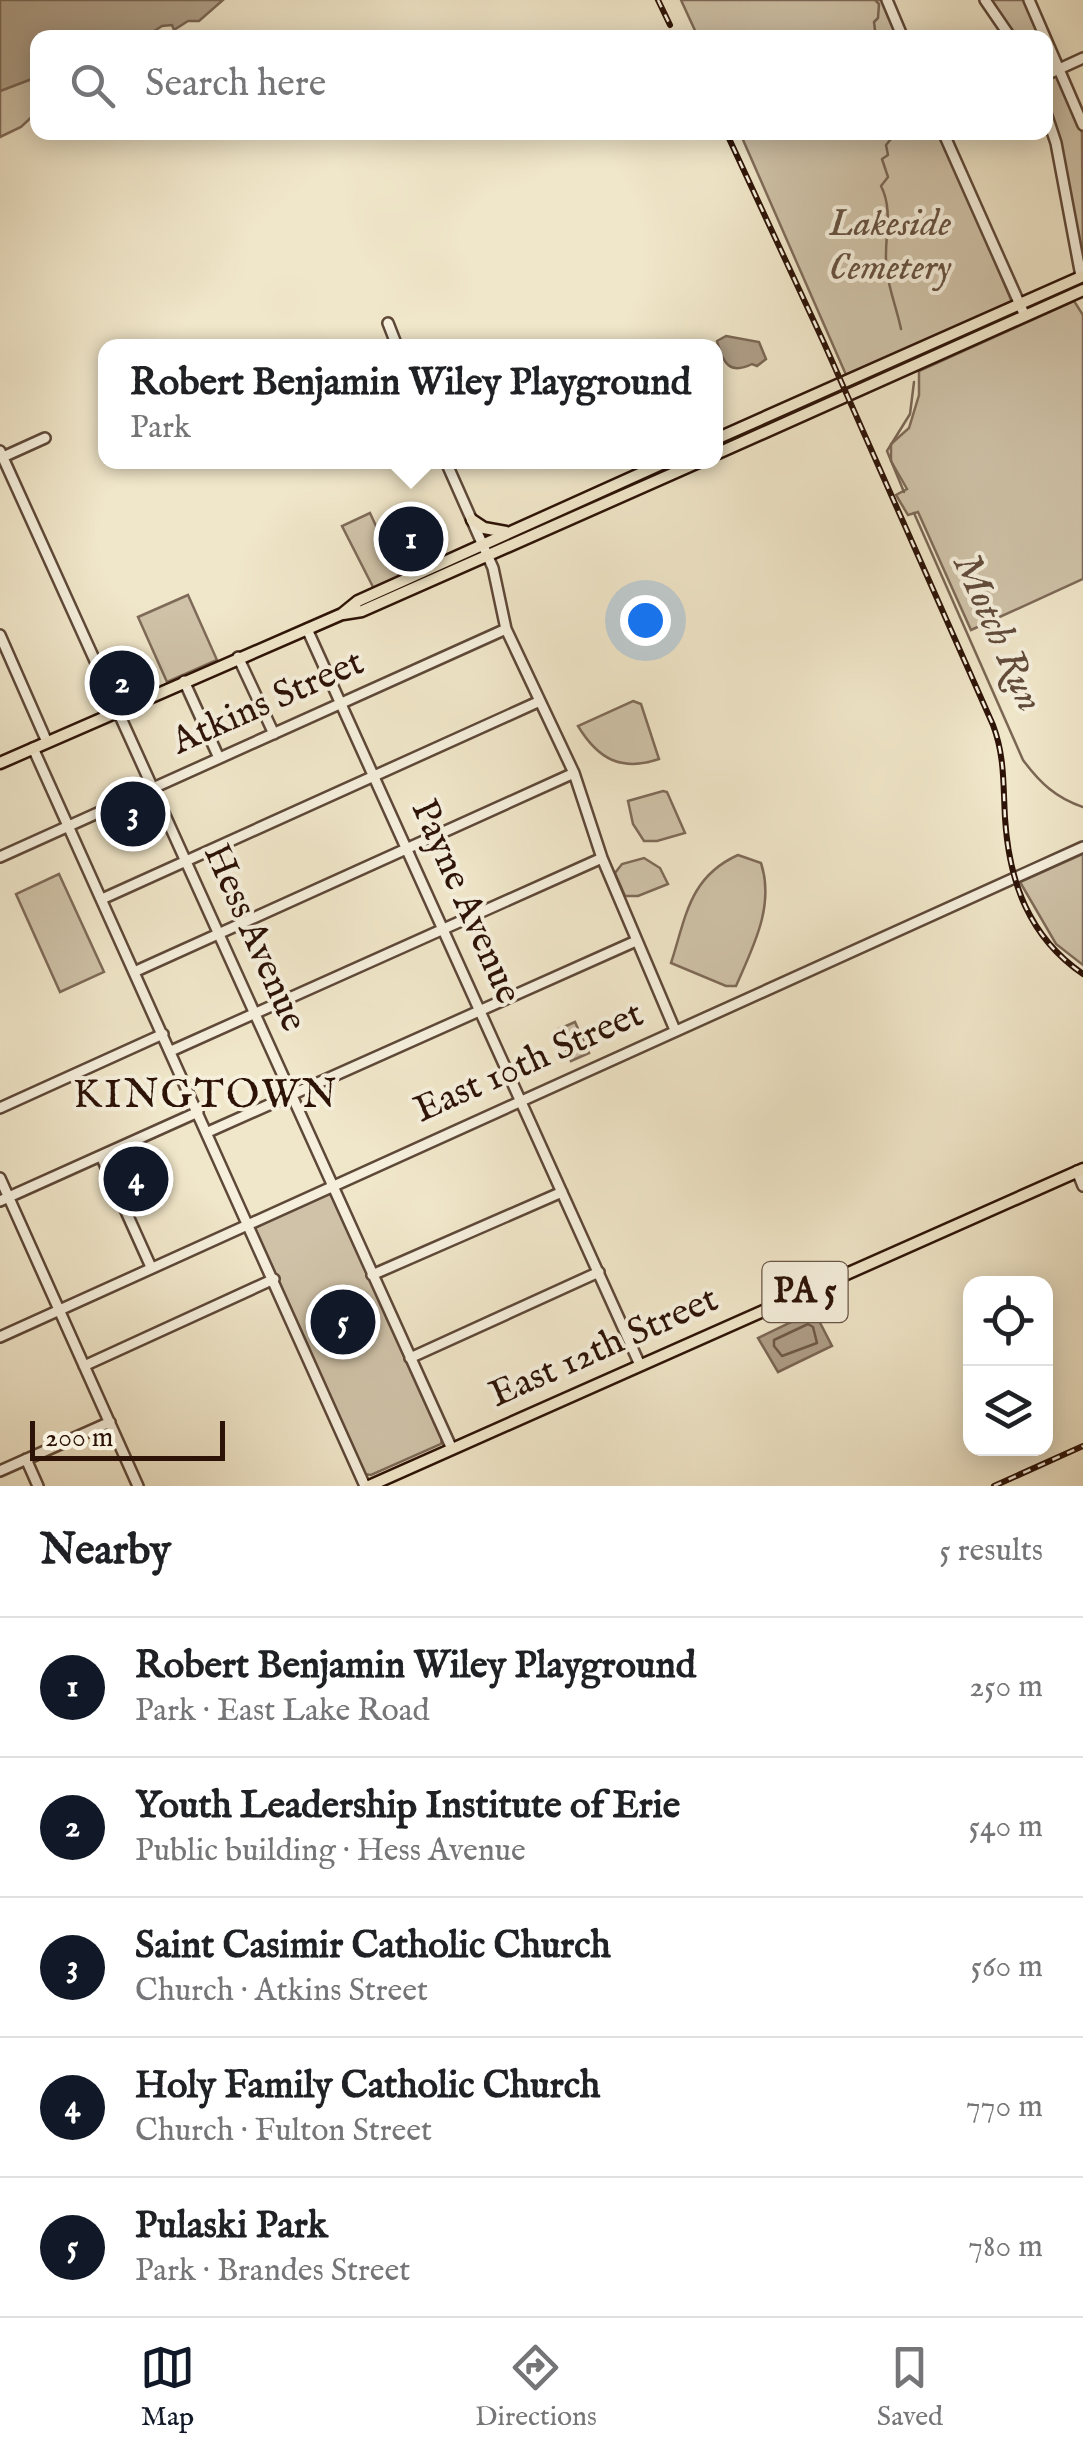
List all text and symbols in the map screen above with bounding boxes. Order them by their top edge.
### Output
search box [30,30,1053,140]
icon: search [65,58,120,113]
text: Search here [145,61,326,109]
park label: Lakeside Cemetery [828,201,952,293]
popup [98,339,723,469]
text: Robert Benjamin Wiley Playground [130,360,691,408]
text: Park [130,408,191,449]
pin: 1 [378,502,444,576]
water label: Motch Run [940,546,1054,720]
your location [620,595,671,646]
street label: Atkins Street [163,639,372,767]
pin: 2 [90,646,154,720]
pin: 3 [100,776,166,852]
street label: Payne Avenue [399,792,531,1012]
street label: Hess Avenue [191,837,317,1039]
street label: East 10th Street [407,991,651,1135]
district label: KINGTOWN [73,1071,339,1122]
pin: 4 [104,1142,168,1216]
road number: PA 5 [762,1262,848,1322]
street label: East 12th Street [482,1276,726,1420]
map controls [963,1276,1053,1456]
button: locate [963,1276,1053,1366]
pin: 5 [310,1284,376,1360]
button: layers [963,1366,1053,1456]
scale bar [30,1416,225,1460]
text: 200 m [45,1421,113,1456]
text: Nearby [40,1525,171,1578]
text: 5 results [939,1531,1043,1572]
text: Robert Benjamin Wiley Playground [135,1643,696,1691]
text: 1 [67,1667,78,1708]
text: 250 m [969,1667,1043,1708]
text: Park · East Lake Road [135,1691,430,1732]
text: Youth Leadership Institute of Erie [135,1783,680,1831]
text: 2 [65,1807,80,1848]
text: 540 m [968,1807,1043,1848]
text: Public building · Hess Avenue [135,1831,526,1872]
text: Saint Casimir Catholic Church [135,1923,611,1971]
text: 3 [67,1947,78,1988]
text: 560 m [971,1947,1043,1988]
text: Church · Atkins Street [135,1971,428,2012]
text: Holy Family Catholic Church [135,2063,600,2111]
text: 4 [65,2087,80,2128]
text: 770 m [966,2087,1043,2128]
text: Church · Fulton Street [135,2111,432,2152]
text: Pulaski Park [135,2203,328,2251]
text: 5 [67,2227,78,2268]
text: 780 m [968,2227,1043,2268]
text: Park · Brandes Street [135,2251,410,2292]
tab: Map [140,2340,195,2435]
tab: Directions [475,2340,597,2435]
tab: Saved [877,2340,943,2435]

